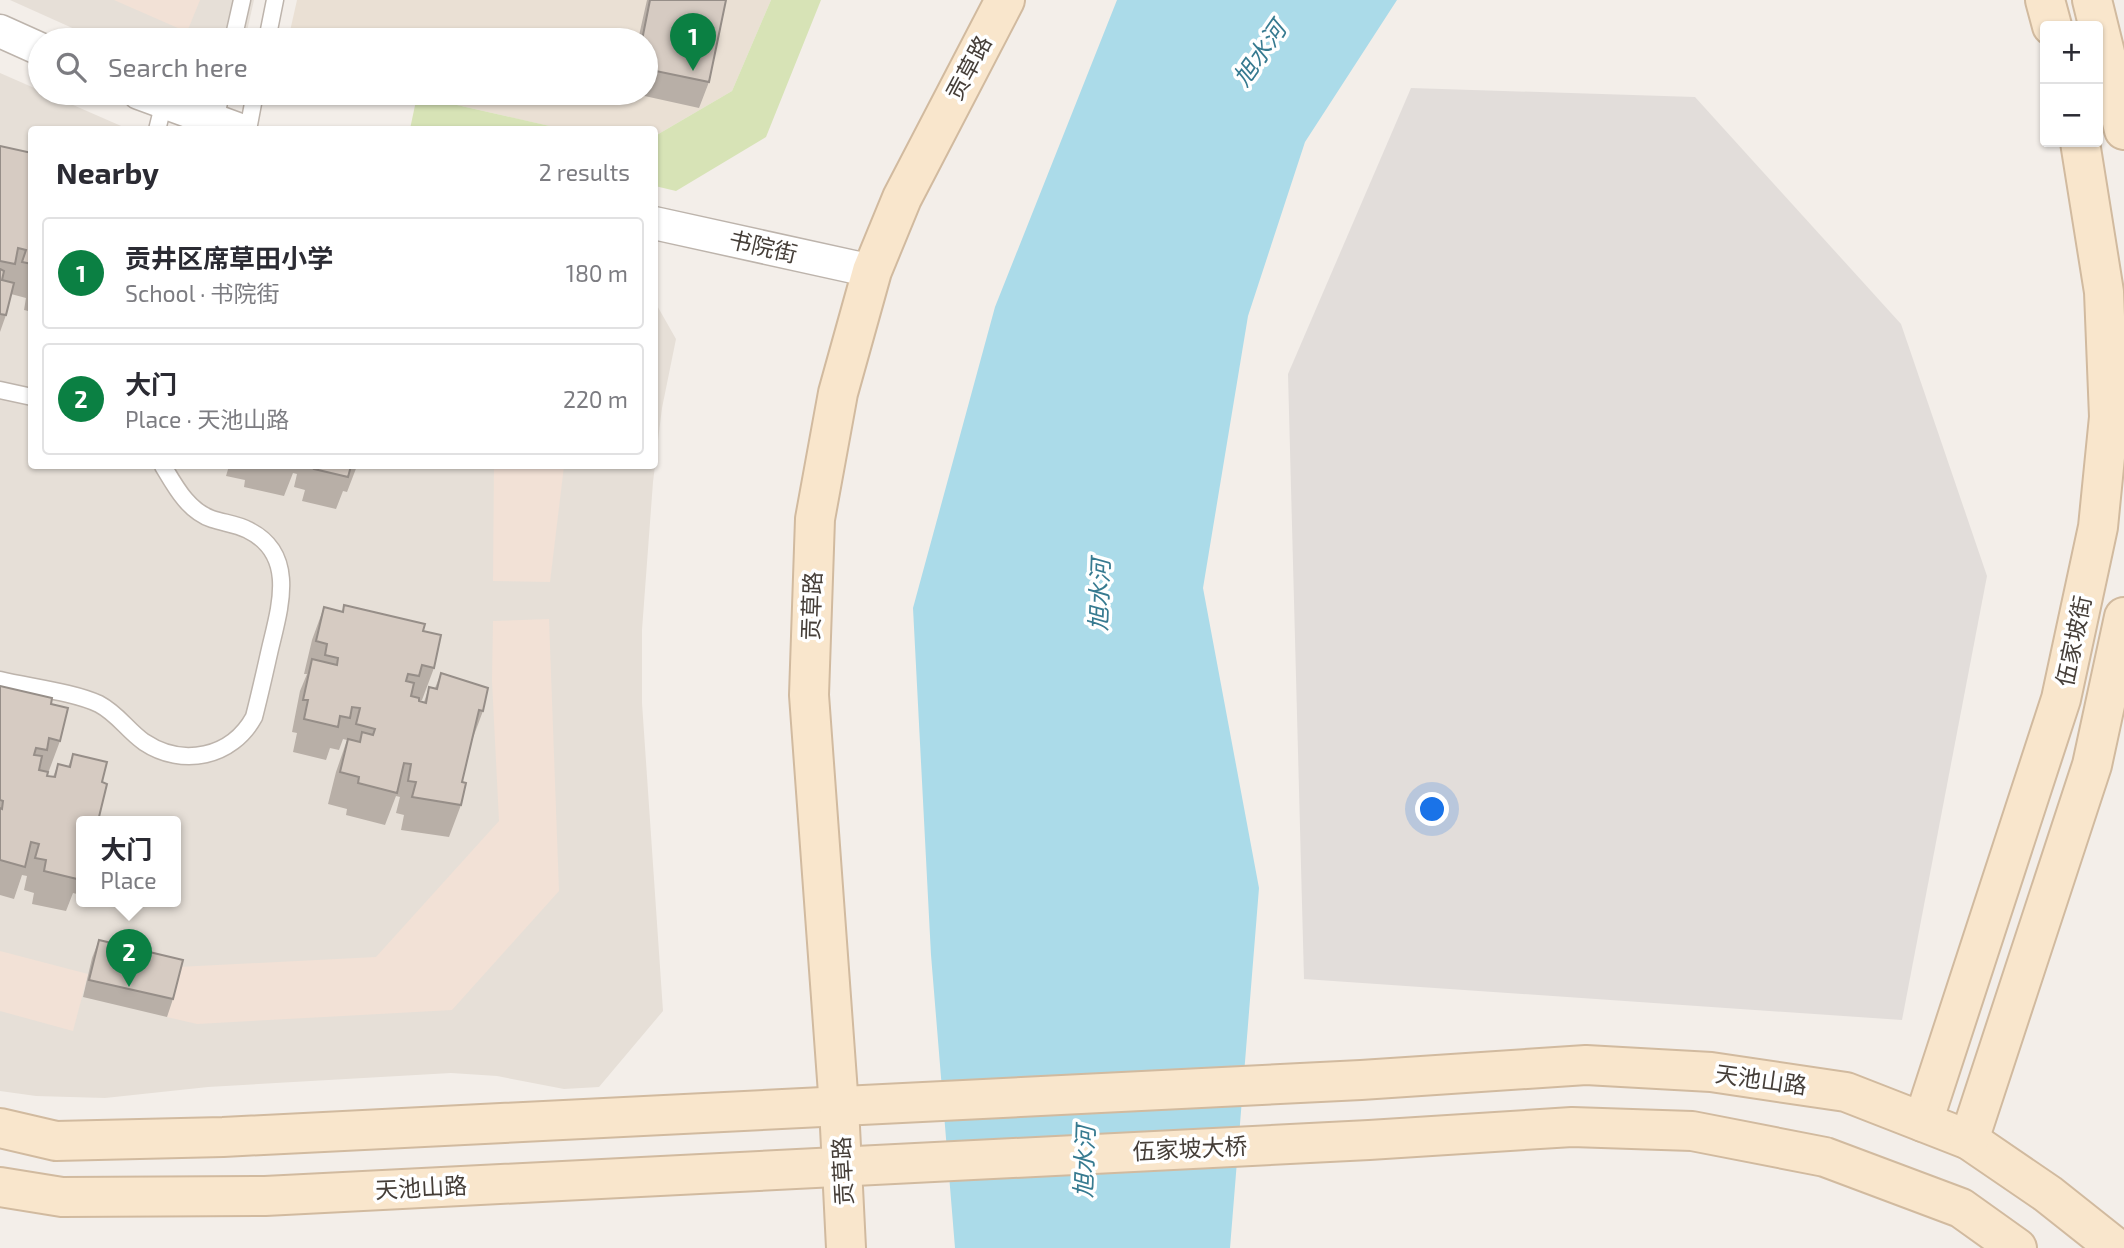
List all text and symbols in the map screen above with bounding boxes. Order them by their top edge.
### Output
water label: 旭水河 [1226,12,1294,91]
pin: 1 [670,13,716,71]
map controls [2040,21,2103,147]
button: + [2040,21,2103,84]
search box [28,28,658,105]
street label: 贡草路 [940,30,997,105]
icon: search [52,48,90,86]
text: Search here [108,51,248,82]
button: − [2040,84,2103,147]
text: Nearby [56,154,159,190]
text: 2 results [539,158,630,186]
street label: 书院街 [726,225,800,267]
text: 贡井区席草田小学 [125,242,333,273]
text: 1 [76,259,86,287]
text: 180 m [566,259,628,287]
text: School · 书院街 [125,279,280,307]
text: 大门 [125,368,177,399]
text: 2 [74,385,88,413]
text: 220 m [563,385,628,413]
text: Place · 天池山路 [125,405,289,433]
water label: 旭水河 [1083,554,1114,631]
street label: 贡草路 [796,571,826,641]
street label: 伍家坡街 [2050,593,2096,689]
your location [1415,792,1449,826]
popup [76,816,181,907]
text: 大门 [100,833,152,864]
text: Place [100,866,157,894]
pin: 2 [106,929,152,987]
street label: 天池山路 [1714,1059,1809,1099]
water label: 旭水河 [1068,1121,1099,1198]
street label: 伍家坡大桥 [1132,1131,1248,1165]
street label: 贡草路 [826,1136,858,1206]
street label: 天池山路 [374,1171,468,1203]

